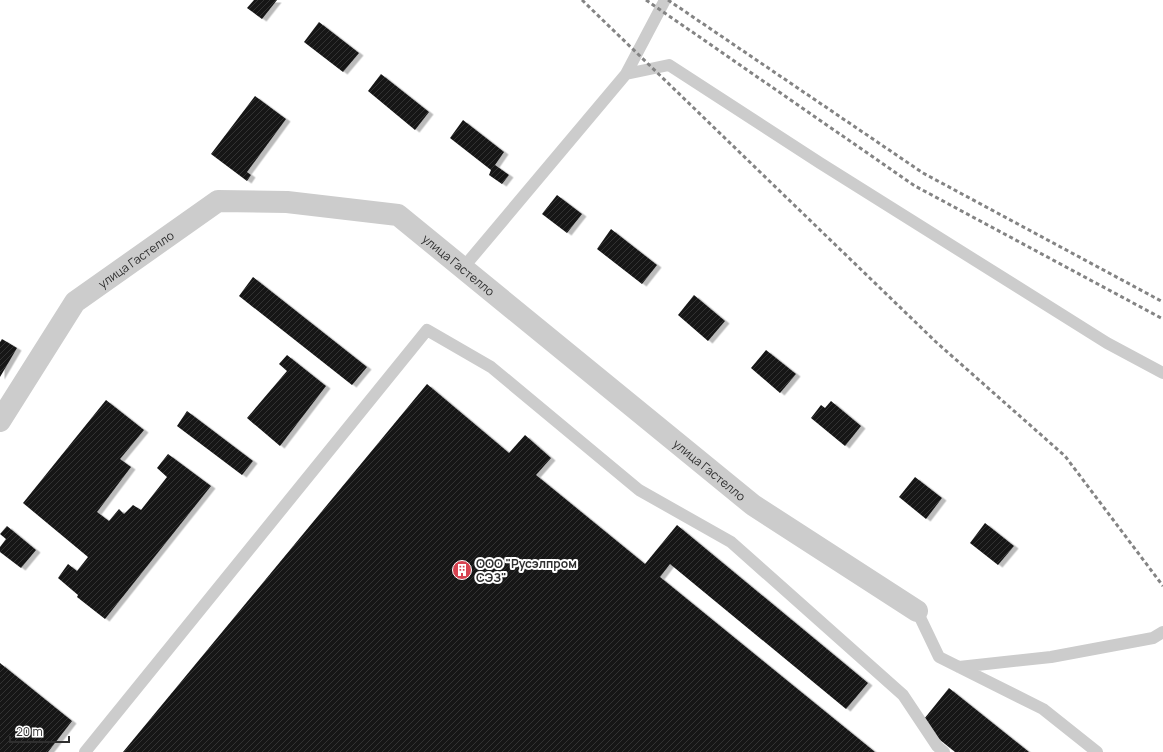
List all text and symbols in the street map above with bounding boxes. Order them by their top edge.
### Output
street label: улица Гастелло [94,226,177,292]
street label: улица Гастелло [419,230,499,299]
street label: улица Гастелло [670,435,750,504]
place label: ООО "Русэлпром СЭЗ" [476,555,577,586]
building icon: ООО "Русэлпром СЭЗ" [451,559,473,581]
scale bar [10,718,69,744]
text: 20 m [16,723,43,740]

